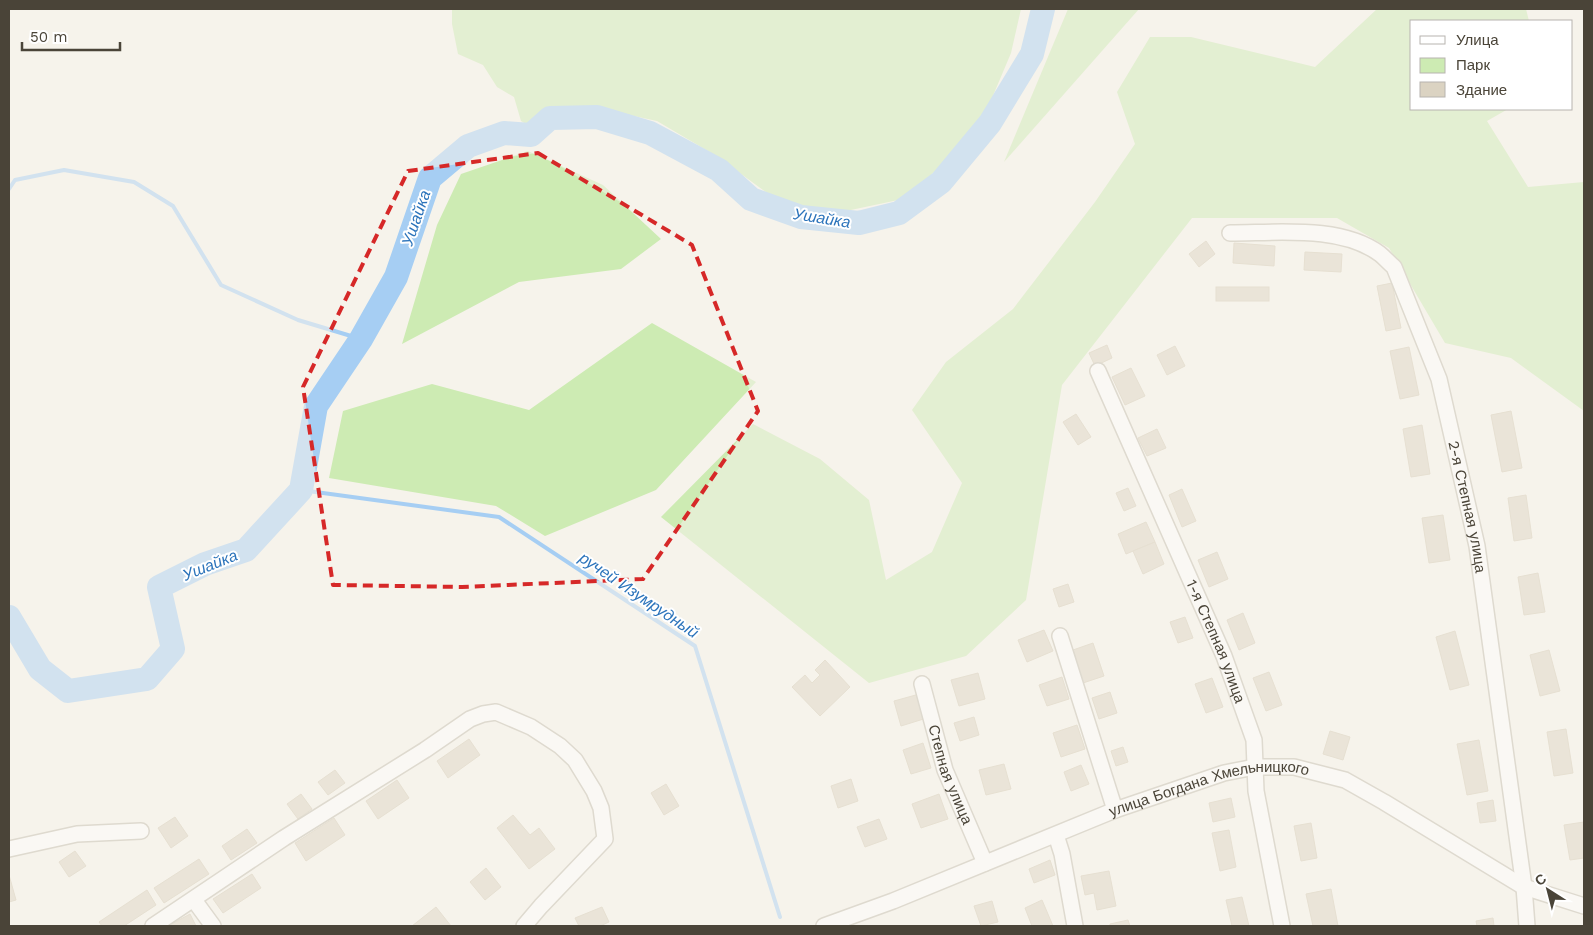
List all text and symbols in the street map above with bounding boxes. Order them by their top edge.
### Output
scale bar [22,20,120,52]
legend [1410,20,1573,110]
text: 50 m [30,28,67,46]
text: Улица [1456,31,1499,49]
text: Парк [1456,56,1490,74]
text: Здание [1456,81,1507,99]
water label: Ушайка [397,188,434,249]
water label: Ушайка [791,204,852,232]
street label: 2-я Степная улица [1444,439,1490,575]
water label: Ушайка [179,545,240,585]
water label: ручей Изумрудный [575,547,702,642]
street label: 1-я Степная улица [1182,577,1249,706]
street label: Степная улица [924,723,977,828]
street label: улица Богдана Хмельницкого [1106,758,1311,821]
north arrow [1523,865,1573,915]
text: С [1532,870,1549,889]

